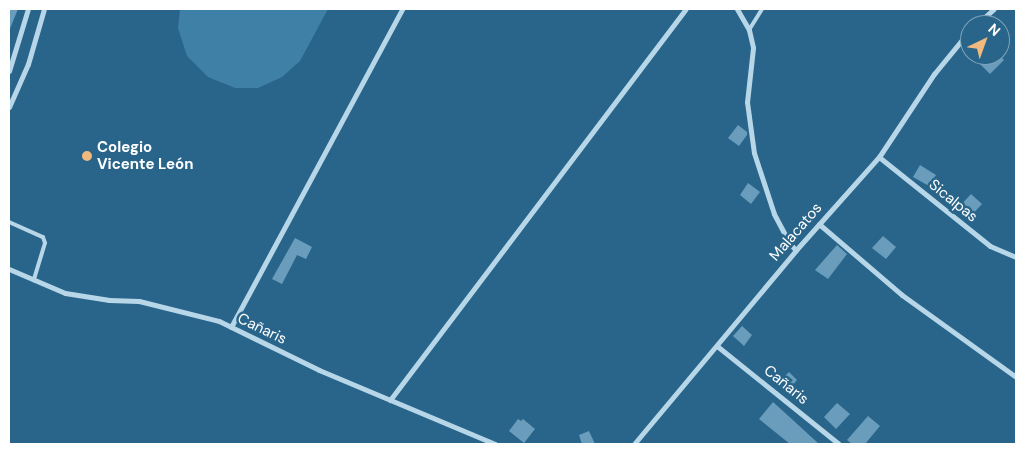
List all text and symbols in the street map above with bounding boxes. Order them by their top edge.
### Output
north arrow [960,15,1010,65]
text: N [985,19,1004,40]
place label: Colegio Vicente León [97,138,193,173]
marker: Colegio Vicente León [81,150,93,162]
street label: Sicalpas [925,176,981,226]
street label: Malacatos [766,199,826,265]
street label: Cañaris [235,309,289,349]
street label: Cañaris [760,362,812,408]

